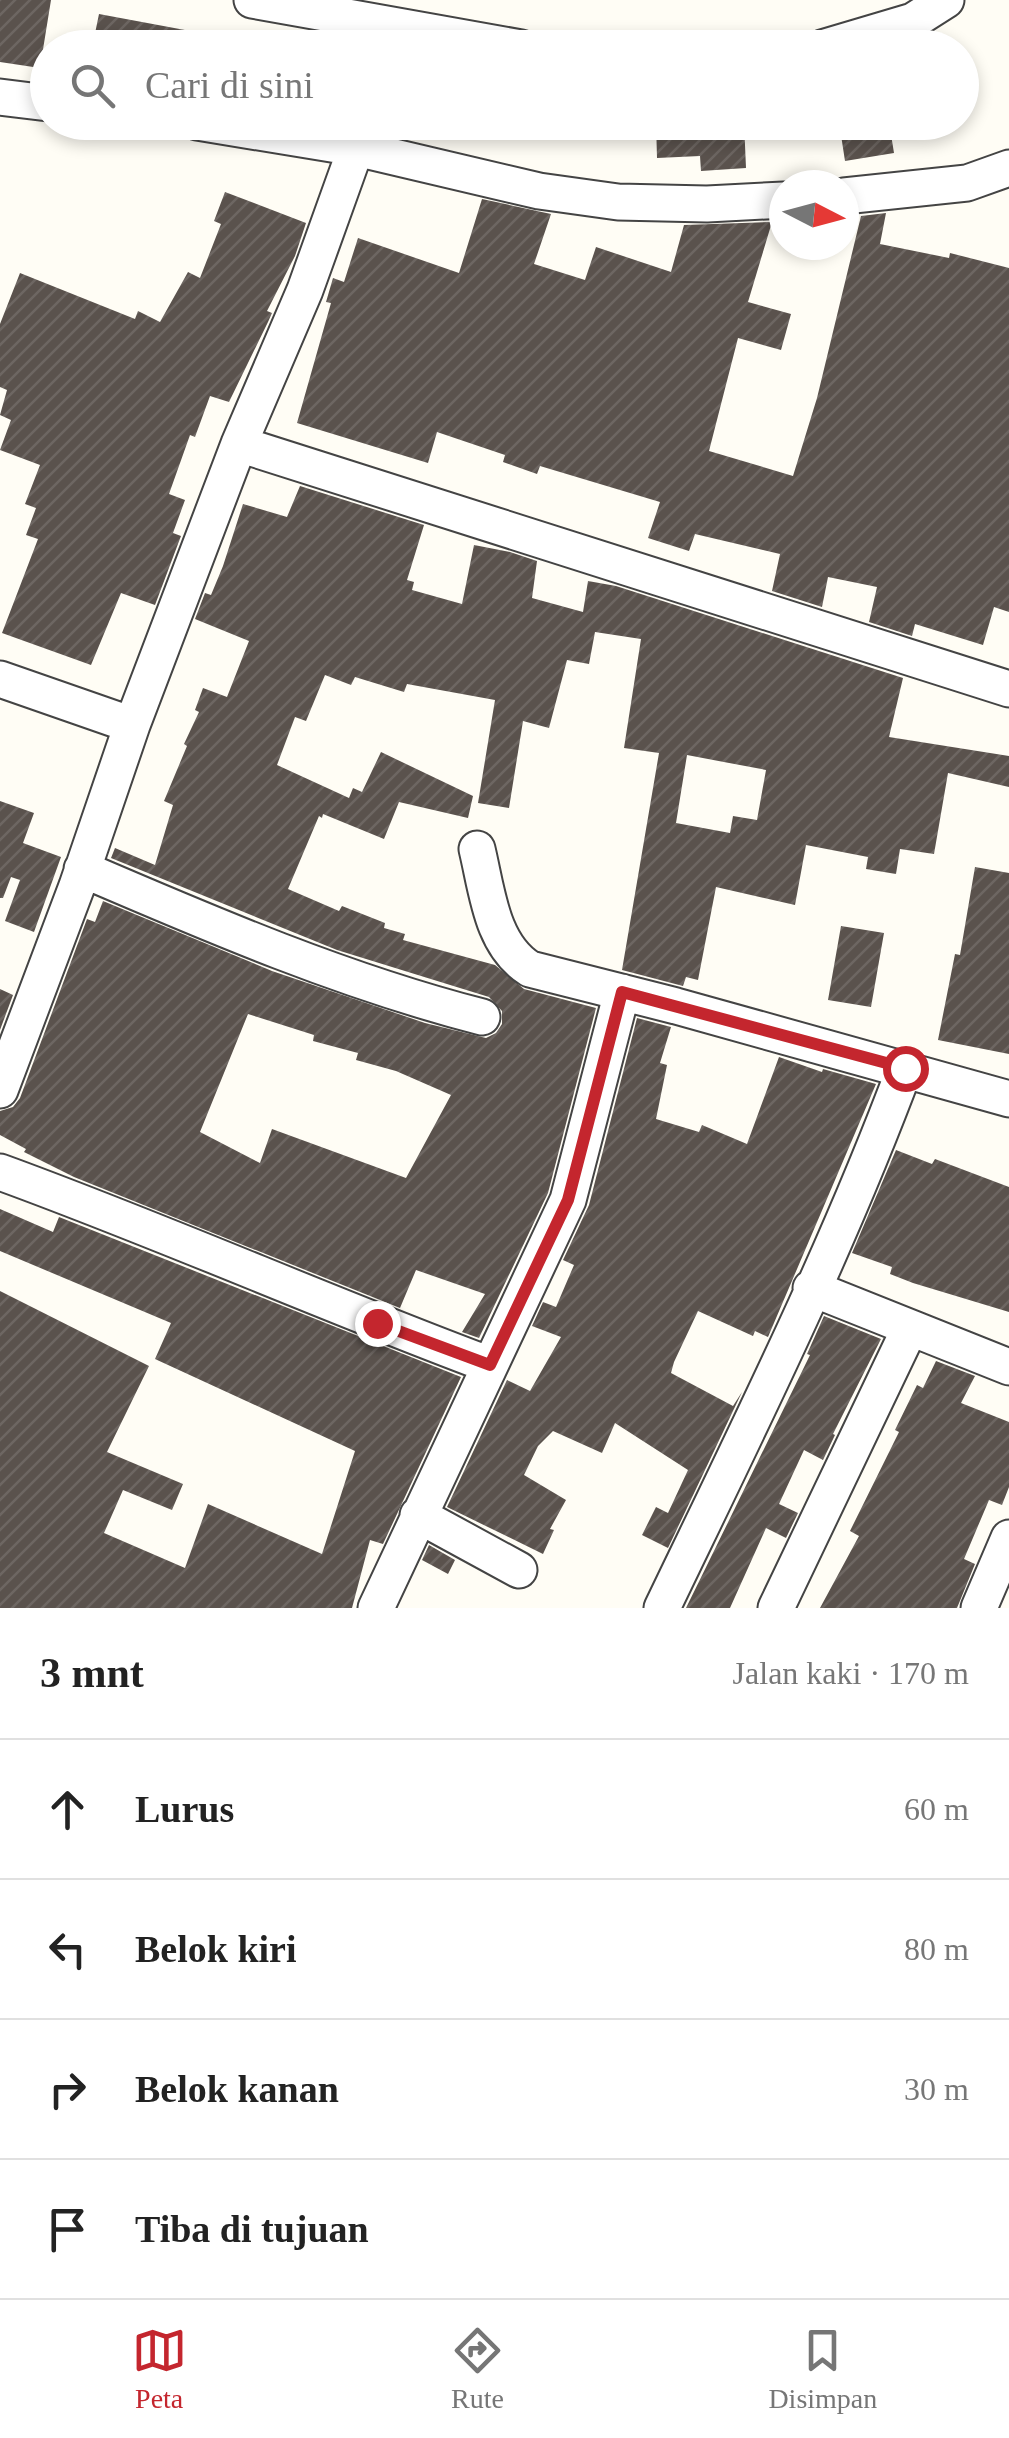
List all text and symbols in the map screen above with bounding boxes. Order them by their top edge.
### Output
search box [30,30,979,140]
icon: search [65,58,120,113]
text: Cari di sini [145,64,314,106]
north arrow [769,170,859,260]
route start [883,1046,929,1092]
route end [355,1301,401,1347]
text: 3 mnt [40,1650,144,1696]
text: Jalan kaki · 170 m [733,1655,969,1691]
icon: ahead [40,1782,95,1837]
text: Lurus [135,1788,234,1830]
text: 60 m [904,1791,969,1827]
icon: left [40,1922,95,1977]
text: Belok kiri [135,1928,297,1970]
text: 80 m [904,1931,969,1967]
icon: right [40,2062,95,2117]
text: Belok kanan [135,2068,339,2110]
text: 30 m [904,2071,969,2107]
icon: arrive [40,2202,95,2257]
text: Tiba di tujuan [135,2208,369,2250]
tab: Peta [132,2323,187,2415]
tab: Rute [450,2323,505,2415]
tab: Disimpan [768,2323,877,2415]

